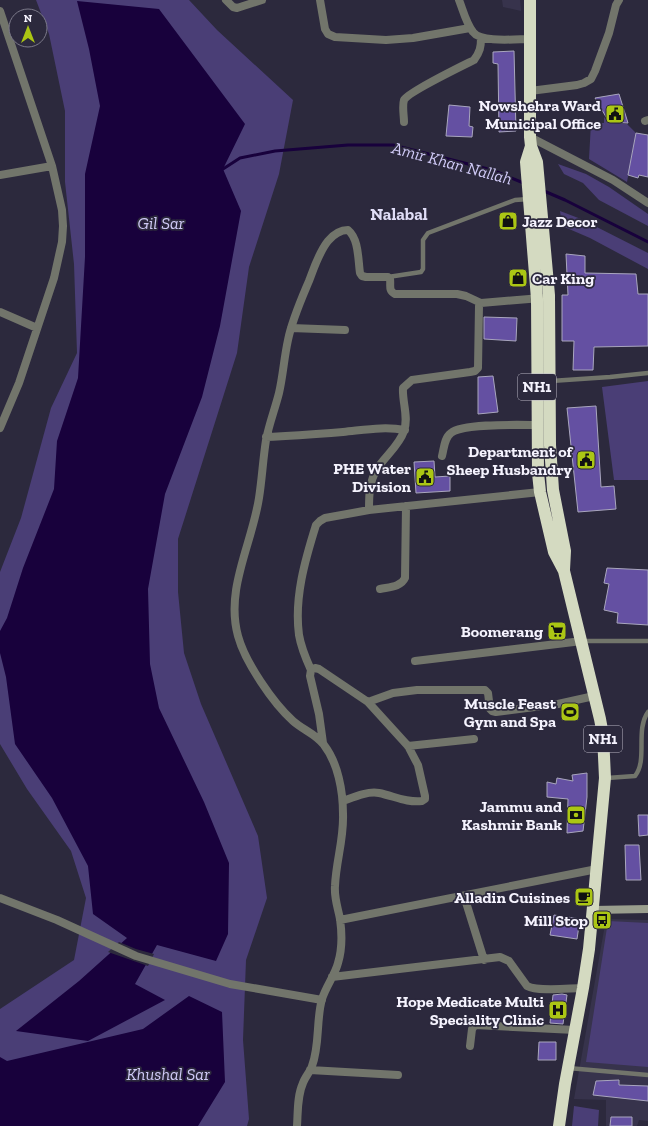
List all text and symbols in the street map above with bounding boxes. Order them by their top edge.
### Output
north arrow [8,8,48,48]
text: N [24,12,33,25]
place label: Nowshehra Ward Municipal Office [479,96,601,133]
public building icon: Nowshehra Ward Municipal Office [604,103,626,125]
water label: Amir Khan Nallah [389,137,515,189]
district label: Nalabal [370,204,428,224]
shop icon: Jazz Decor [497,210,519,232]
place label: Jazz Decor [522,212,598,231]
water label: Gil Sar [138,213,185,233]
shop icon: Car King [507,267,529,289]
place label: Car King [532,269,594,288]
road number: NH1 [518,374,556,400]
place label: Department of Sheep Husbandry [447,442,573,479]
public building icon: Department of Sheep Husbandry [575,449,597,471]
place label: PHE Water Division [333,459,412,496]
public building icon: PHE Water Division [414,466,436,488]
supermarket icon: Boomerang [546,620,568,642]
place label: Boomerang [461,622,543,641]
place label: Muscle Feast Gym and Spa [464,694,557,731]
sports icon: Muscle Feast Gym and Spa [559,701,581,723]
road number: NH1 [584,726,622,752]
place label: Jammu and Kashmir Bank [462,797,562,834]
bank icon: Jammu and Kashmir Bank [565,804,587,826]
cafe icon: Alladin Cuisines [573,886,595,908]
place label: Alladin Cuisines [454,888,570,907]
bus stop icon: Mill Stop [591,909,613,931]
place label: Mill Stop [524,911,588,930]
place label: Hope Medicate Multi Speciality Clinic [396,992,544,1029]
hospital icon: Hope Medicate Multi Speciality Clinic [547,999,569,1021]
water label: Khushal Sar [126,1064,210,1084]

